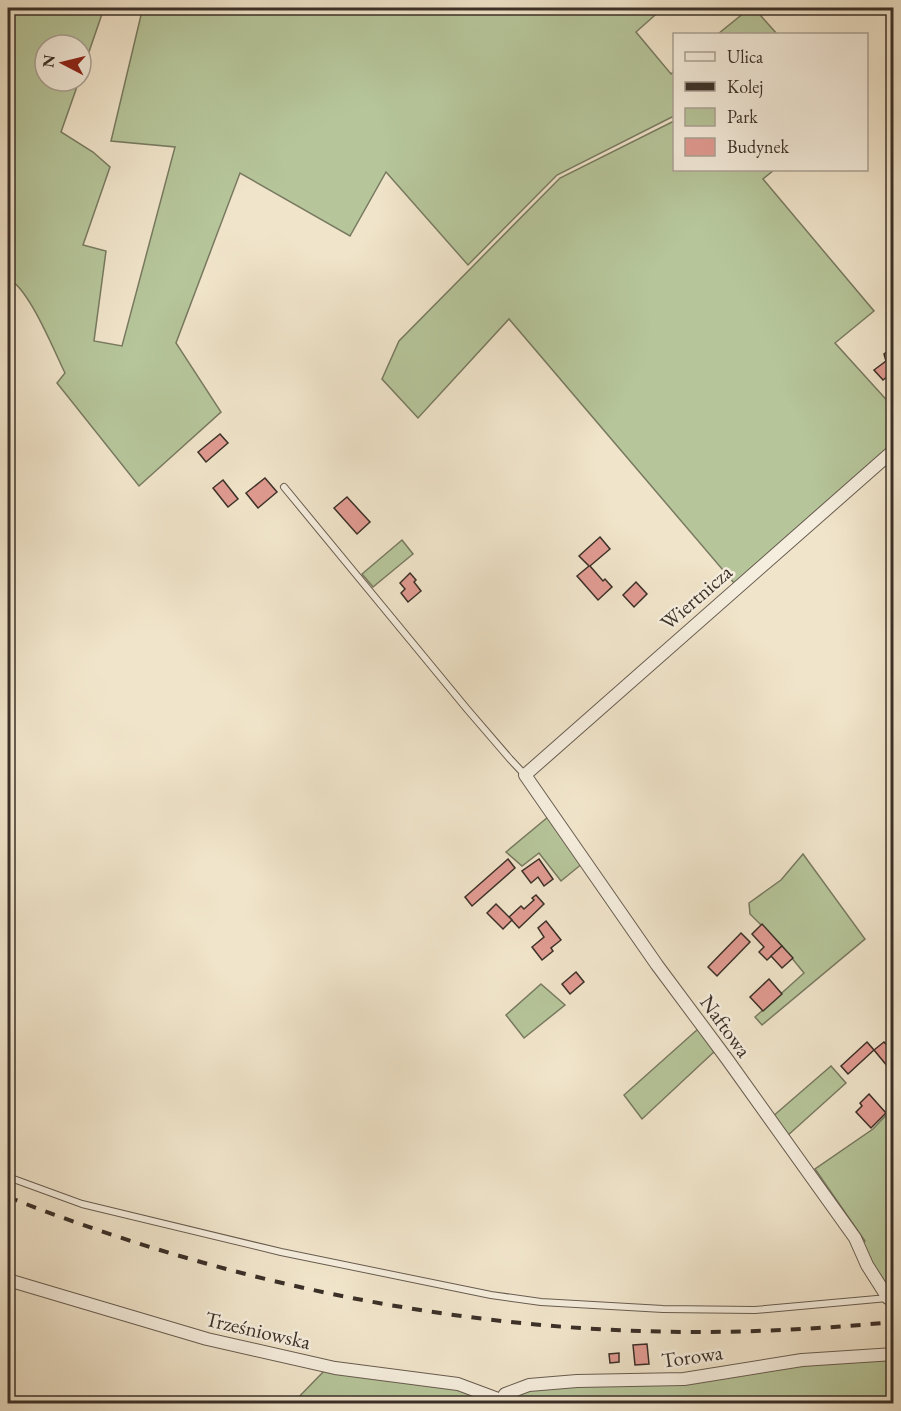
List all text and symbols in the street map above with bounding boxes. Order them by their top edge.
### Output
north arrow [33,33,93,93]
legend [673,33,868,171]
text: Ulica [727,45,764,68]
text: N [37,53,60,69]
text: Kolej [727,75,763,98]
text: Park [727,105,758,128]
text: Budynek [727,135,790,158]
street label: Wiertnicza [655,558,738,636]
street label: Naftowa [694,989,758,1063]
street label: Trześniowska [203,1305,314,1355]
street label: Torowa [660,1338,725,1374]

